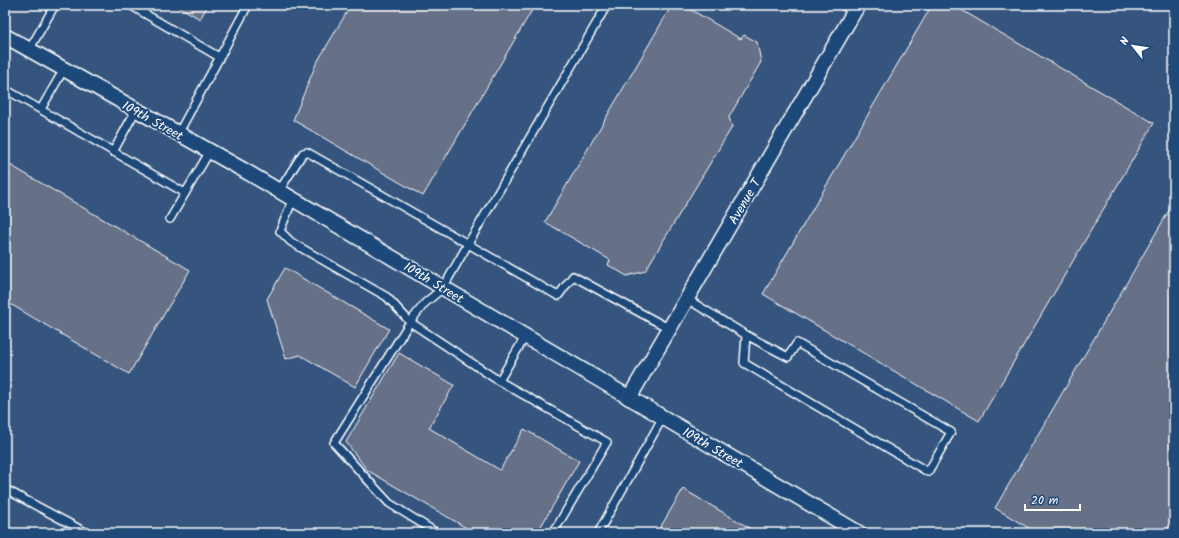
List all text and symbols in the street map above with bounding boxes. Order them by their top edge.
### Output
north arrow [1113,26,1153,66]
text: N [1116,34,1135,49]
street label: 109th Street [118,96,188,147]
street label: Avenue T [724,174,768,229]
street label: 109th Street [399,257,468,310]
street label: 109th Street [678,422,747,475]
scale bar [1025,486,1080,512]
text: 20 m [1031,491,1059,510]

